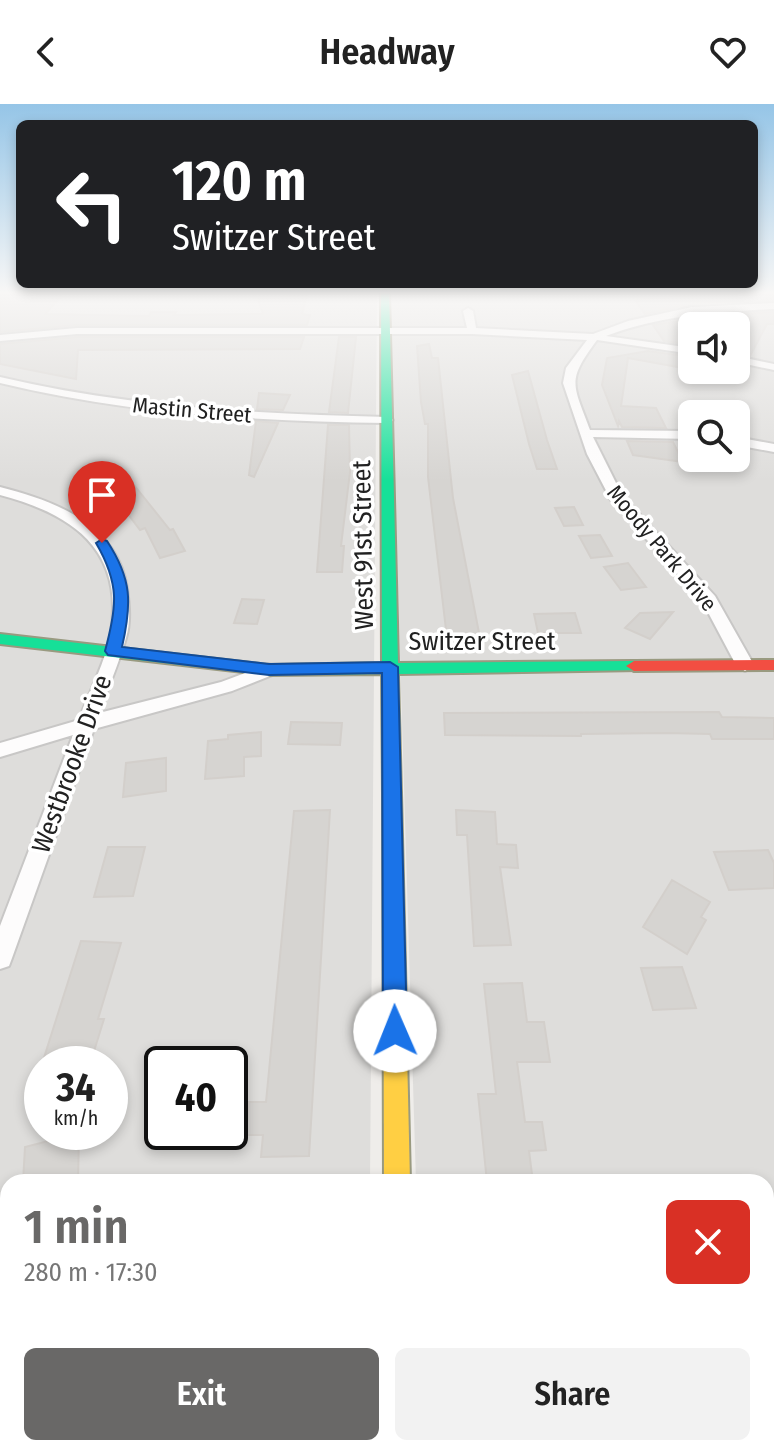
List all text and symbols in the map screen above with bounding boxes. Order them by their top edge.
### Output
icon: back [24,30,68,74]
text: Headway [319,30,455,74]
icon: heart [706,30,750,74]
text: 120 m [172,148,307,215]
icon: left [40,152,144,256]
text: Switzer Street [172,216,376,260]
map controls [678,312,750,472]
button: sound [678,312,750,384]
street label: Mastin Street [131,391,253,429]
button: search [678,400,750,472]
street label: West 91st Street [346,459,380,630]
pin [68,461,136,543]
icon: arrive [80,473,124,517]
street label: Moody Park Drive [601,479,723,617]
street label: Switzer Street [408,626,556,657]
street label: Westbrooke Drive [25,671,119,857]
position arrow [353,989,437,1073]
speed limit sign: 40 [144,1046,248,1150]
text: 34 [56,1064,96,1112]
text: km/h [54,1106,98,1130]
text: 1 min [24,1198,129,1256]
button: close [666,1200,750,1284]
text: 280 m · 17:30 [24,1257,158,1288]
button: Exit [24,1348,379,1440]
button: Share [395,1348,750,1440]

